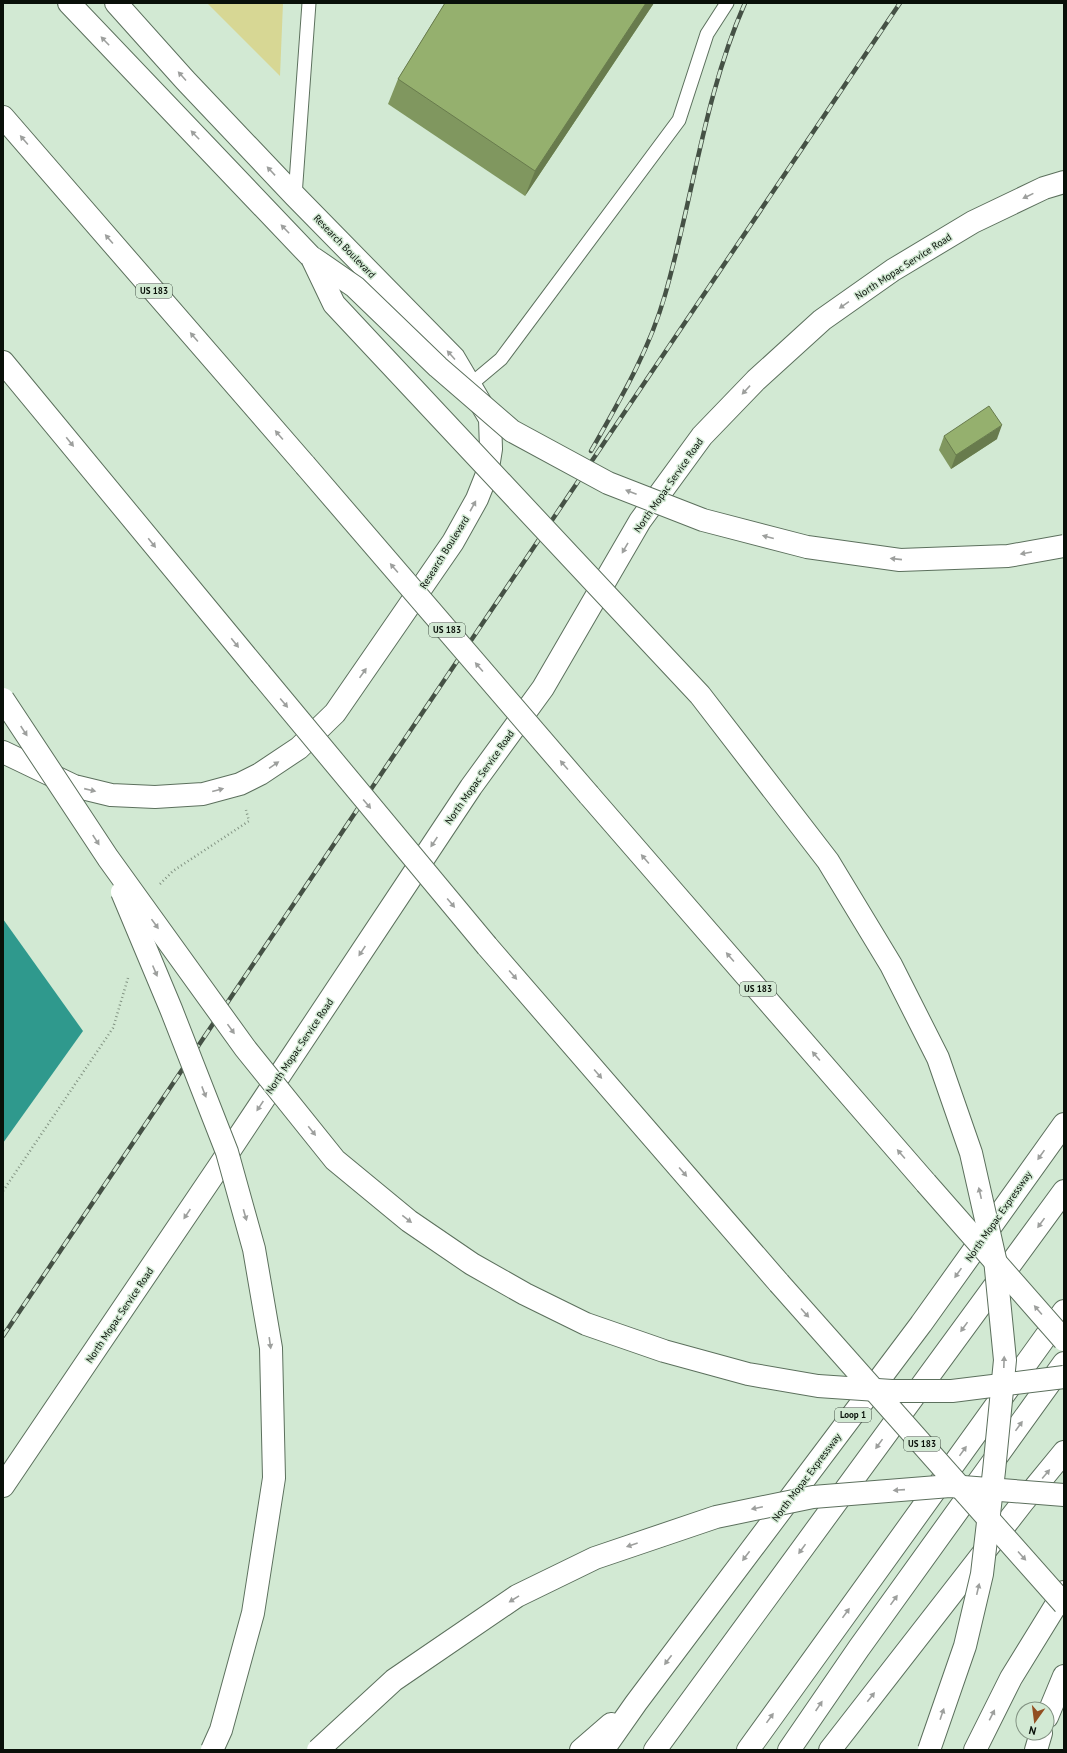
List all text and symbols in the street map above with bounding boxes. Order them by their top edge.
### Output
one-way arrow [100,36,110,46]
one-way arrow [177,71,186,81]
one-way arrow [191,131,200,140]
one-way arrow [19,135,28,146]
one-way arrow [267,166,276,175]
one-way arrow [1022,193,1033,199]
street label: Research Boulevard [311,212,378,281]
one-way arrow [281,225,290,234]
street label: North Mopac Service Road [853,230,954,302]
one-way arrow [104,233,113,244]
road number: US 183 [136,284,172,298]
one-way arrow [839,301,849,309]
one-way arrow [189,332,199,342]
one-way arrow [447,351,456,360]
one-way arrow [741,385,751,395]
one-way arrow [274,430,284,440]
street label: North Mopac Service Road [631,436,706,535]
one-way arrow [65,437,74,448]
one-way arrow [625,489,637,495]
one-way arrow [470,500,476,512]
street label: Research Boulevard [417,513,472,591]
one-way arrow [762,534,774,540]
one-way arrow [148,537,157,548]
one-way arrow [621,542,628,554]
one-way arrow [1019,550,1032,556]
one-way arrow [890,556,902,562]
one-way arrow [389,563,398,574]
road number: US 183 [429,623,465,637]
one-way arrow [230,638,239,649]
one-way arrow [474,661,483,672]
one-way arrow [359,668,367,678]
one-way arrow [280,698,289,709]
one-way arrow [21,725,28,737]
street label: North Mopac Service Road [442,728,517,827]
one-way arrow [559,760,568,770]
one-way arrow [268,761,279,769]
one-way arrow [84,787,96,793]
one-way arrow [213,787,225,793]
one-way arrow [363,798,372,809]
one-way arrow [92,835,100,845]
one-way arrow [430,837,438,848]
one-way arrow [641,854,650,865]
one-way arrow [447,898,456,908]
one-way arrow [151,918,159,929]
one-way arrow [358,946,366,956]
one-way arrow [726,952,735,963]
one-way arrow [153,966,159,978]
one-way arrow [508,970,517,981]
road number: US 183 [740,982,776,996]
street label: North Mopac Service Road [263,996,336,1097]
one-way arrow [227,1024,235,1034]
one-way arrow [811,1050,820,1061]
one-way arrow [593,1068,602,1079]
one-way arrow [201,1087,207,1099]
one-way arrow [256,1100,263,1112]
one-way arrow [307,1125,316,1136]
one-way arrow [897,1149,906,1158]
one-way arrow [1037,1150,1045,1161]
one-way arrow [678,1167,688,1177]
street label: North Mopac Expressway [962,1168,1035,1264]
one-way arrow [977,1186,983,1199]
one-way arrow [183,1209,191,1219]
one-way arrow [242,1209,248,1221]
one-way arrow [401,1215,412,1223]
one-way arrow [1037,1217,1045,1228]
street label: North Mopac Service Road [83,1265,156,1366]
one-way arrow [954,1267,962,1278]
one-way arrow [1034,1305,1043,1316]
one-way arrow [800,1308,809,1317]
one-way arrow [960,1322,968,1333]
one-way arrow [267,1336,273,1349]
one-way arrow [1001,1355,1007,1368]
road number: Loop 1 [835,1408,871,1422]
one-way arrow [1015,1421,1023,1431]
street label: North Mopac Expressway [769,1430,844,1524]
road number: US 183 [904,1437,940,1451]
one-way arrow [875,1438,883,1449]
one-way arrow [959,1445,967,1456]
one-way arrow [1042,1468,1051,1479]
one-way arrow [893,1487,905,1494]
one-way arrow [751,1506,763,1512]
one-way arrow [626,1542,638,1548]
one-way arrow [798,1543,807,1554]
one-way arrow [742,1551,750,1562]
one-way arrow [1017,1551,1026,1562]
one-way arrow [976,1583,982,1595]
one-way arrow [890,1594,898,1605]
one-way arrow [508,1595,520,1602]
one-way arrow [842,1608,850,1618]
one-way arrow [664,1655,672,1666]
one-way arrow [867,1692,875,1703]
one-way arrow [815,1701,823,1711]
north arrow [1015,1701,1055,1741]
one-way arrow [940,1707,946,1719]
one-way arrow [989,1709,995,1721]
one-way arrow [766,1713,774,1724]
text: N [1027,1723,1038,1738]

